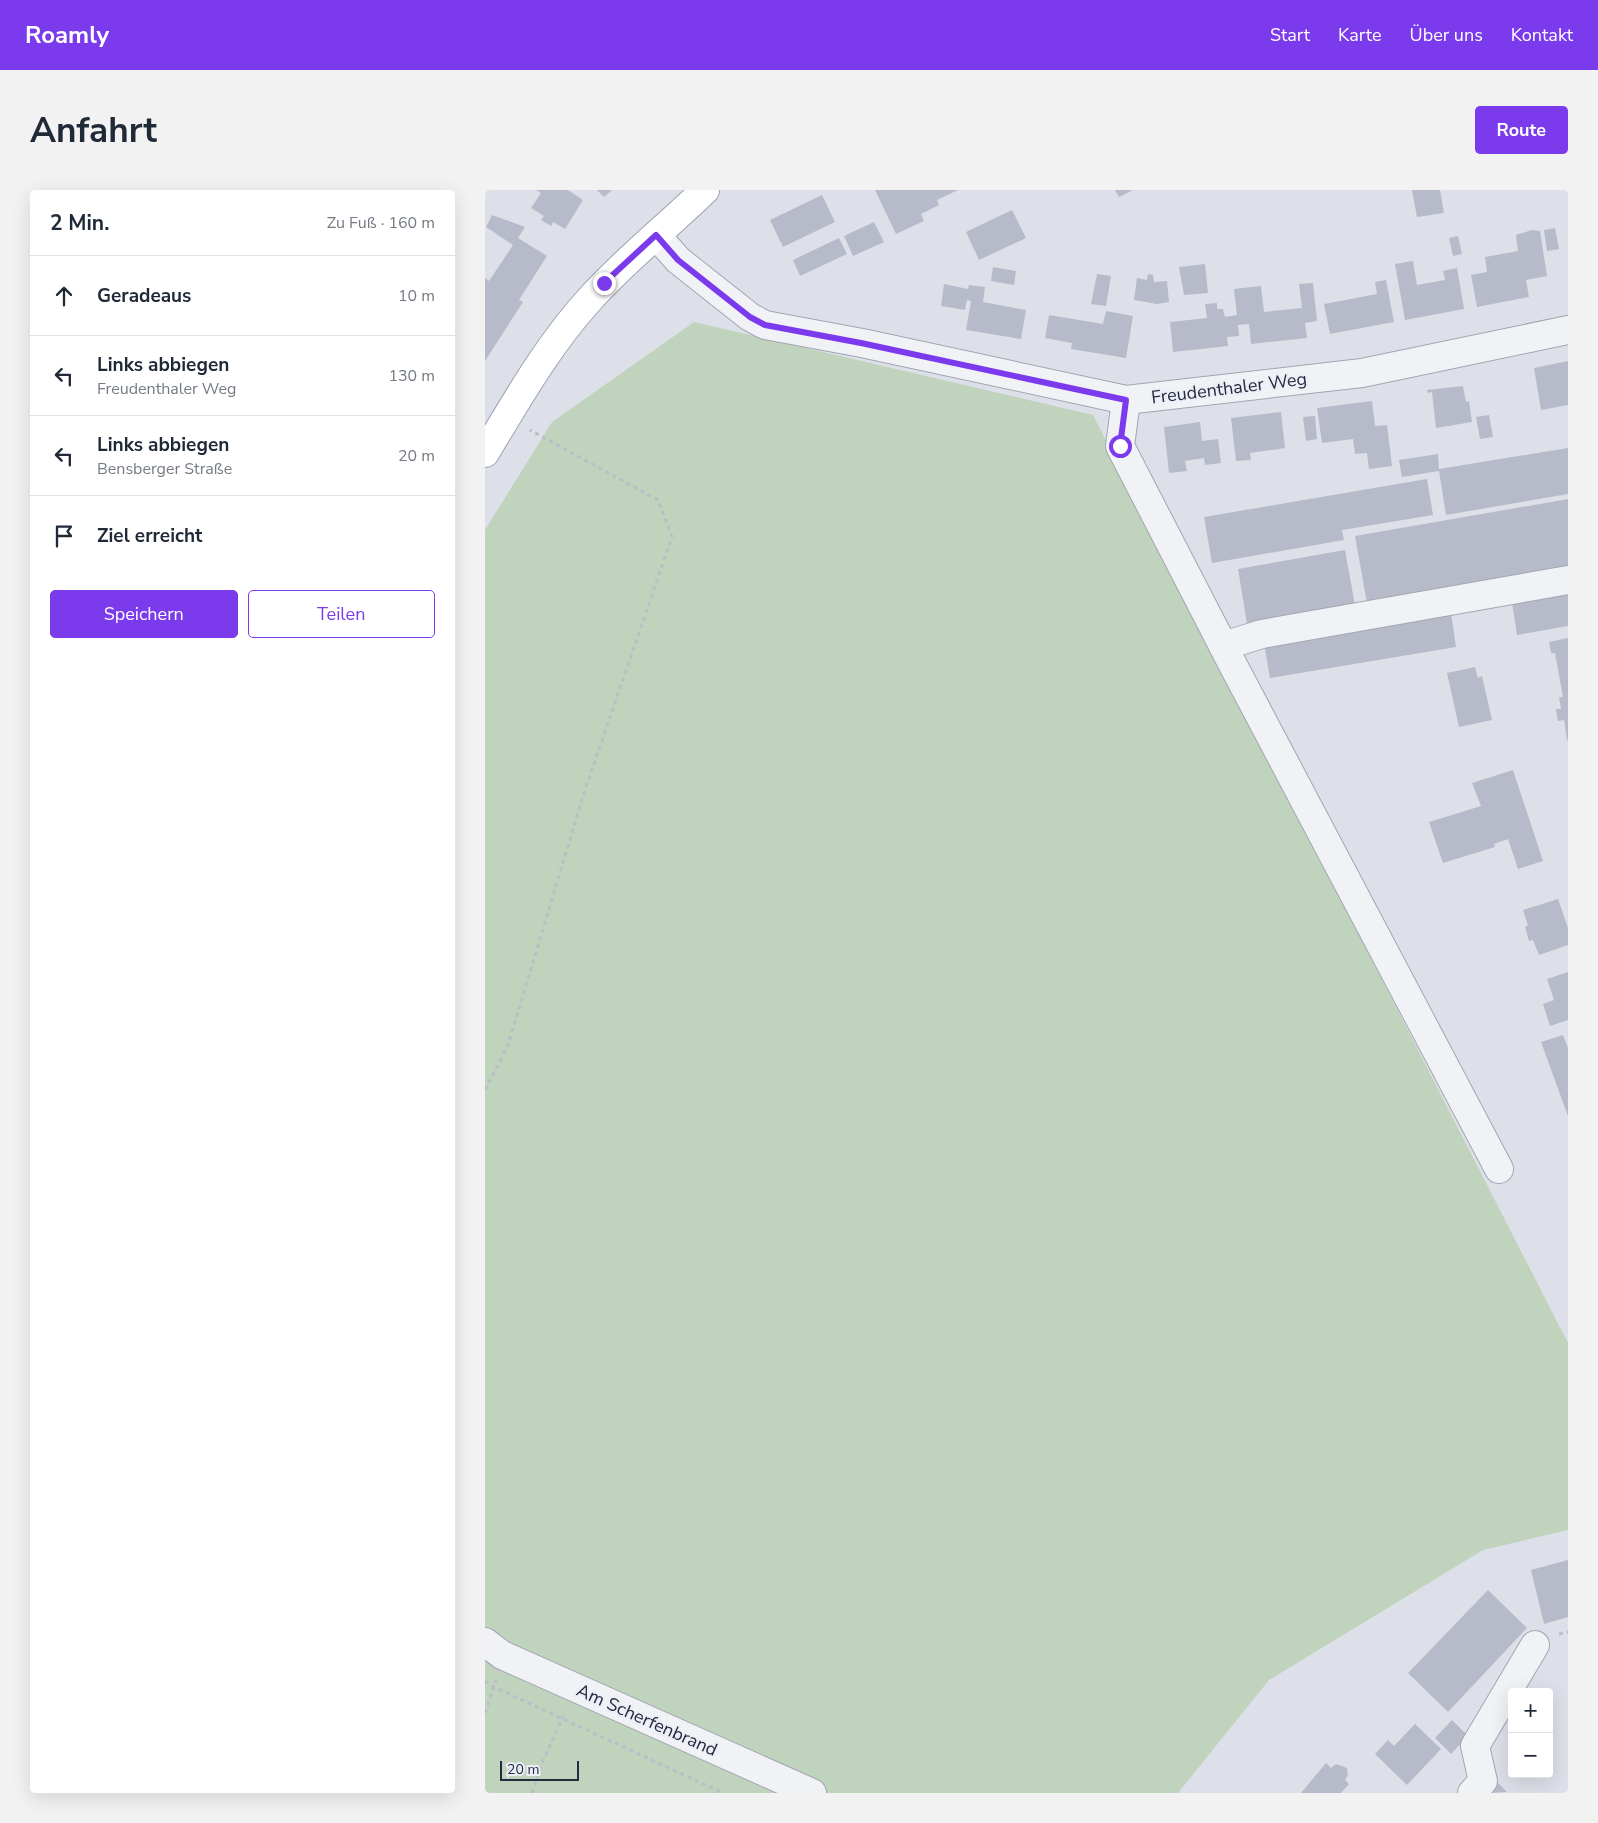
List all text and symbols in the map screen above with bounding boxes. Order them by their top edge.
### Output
text: Roamly [25,19,109,51]
text: Start [1270,23,1310,47]
text: Karte [1338,23,1382,47]
text: Über uns [1410,23,1483,47]
text: Kontakt [1511,23,1573,47]
button: Route [1475,106,1568,154]
text: Anfahrt [30,107,157,154]
text: 2 Min. [50,209,109,237]
text: Zu Fuß · 160 m [327,212,435,234]
route end [593,272,616,295]
icon: ahead [50,282,78,310]
text: Geradeaus [97,283,191,309]
text: 10 m [398,285,435,307]
text: Links abbiegen [97,352,229,378]
icon: left [50,362,78,390]
text: 130 m [388,365,435,387]
street label: Freudenthaler Weg [1150,367,1308,409]
text: Freudenthaler Weg [97,378,236,400]
text: Links abbiegen [97,432,229,458]
route start [1109,435,1132,458]
icon: left [50,442,78,470]
text: 20 m [398,445,435,467]
text: Bensberger Straße [97,458,232,480]
icon: arrive [50,522,78,550]
text: Ziel erreicht [97,523,202,549]
button: Speichern [50,590,238,638]
button: Teilen [248,590,435,638]
street label: Am Scherfenbrand [573,1678,721,1762]
map controls [1508,1688,1553,1778]
button: + [1508,1688,1553,1733]
button: − [1508,1733,1553,1778]
scale bar [500,1758,579,1781]
text: 20 m [507,1760,539,1779]

